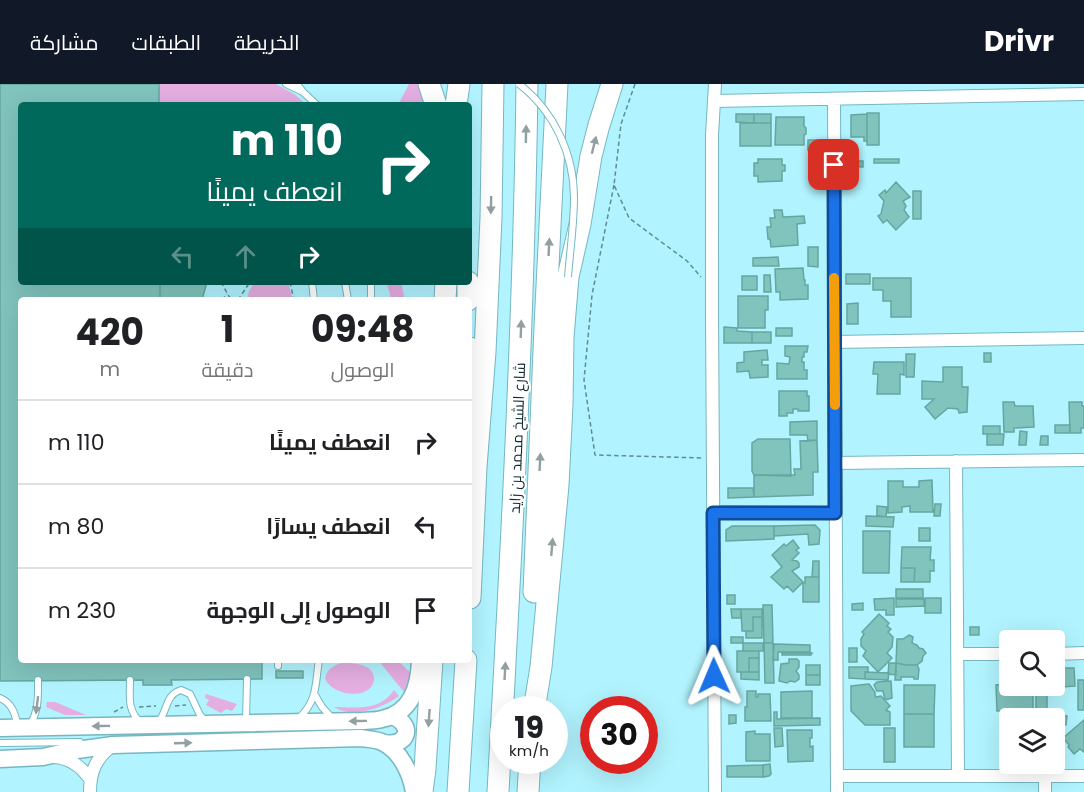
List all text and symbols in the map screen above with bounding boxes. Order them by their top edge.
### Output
text: Drivr [984,22,1054,61]
text: مشاركة [30,28,99,57]
text: الطبقات [132,28,201,57]
text: الخريطة [234,28,300,57]
text: 110 m [231,111,343,170]
one-way arrow [521,125,531,144]
icon: right [364,126,442,204]
one-way arrow [589,136,599,155]
pin [808,139,859,190]
icon: arrive [817,148,850,181]
text: انعطف يمينًا [206,173,343,210]
one-way arrow [486,196,496,215]
one-way arrow [544,237,553,256]
icon: left [166,240,199,273]
icon: ahead [229,240,262,273]
icon: right [292,240,325,273]
text: 1 [221,304,234,355]
text: 09:48 [311,304,415,355]
text: 420 [76,307,144,358]
one-way arrow [516,320,526,339]
text: m [99,355,120,383]
text: دقيقة [201,356,253,384]
text: الوصول [331,356,395,384]
street label: شارع الشيخ محمد بن زايد [504,362,531,514]
icon: right [409,426,442,459]
text: 110 m [48,427,104,458]
text: انعطف يمينًا [269,427,391,458]
one-way arrow [536,453,545,472]
icon: left [409,510,442,543]
text: 80 m [48,511,104,542]
text: انعطف يسارًا [266,511,391,542]
one-way arrow [547,538,557,557]
icon: arrive [409,594,442,627]
text: 230 m [48,595,116,626]
text: الوصول إلى الوجهة [206,595,391,626]
map controls [999,630,1065,774]
button: search [999,630,1065,696]
position arrow [682,644,746,708]
one-way arrow [500,661,509,680]
one-way arrow [32,695,41,714]
speed limit sign: 30 [580,696,658,774]
text: 19 [514,706,544,749]
button: layers [999,708,1065,774]
one-way arrow [424,709,433,728]
one-way arrow [349,716,368,726]
one-way arrow [91,721,110,730]
one-way arrow [174,738,193,748]
text: km/h [509,740,549,761]

